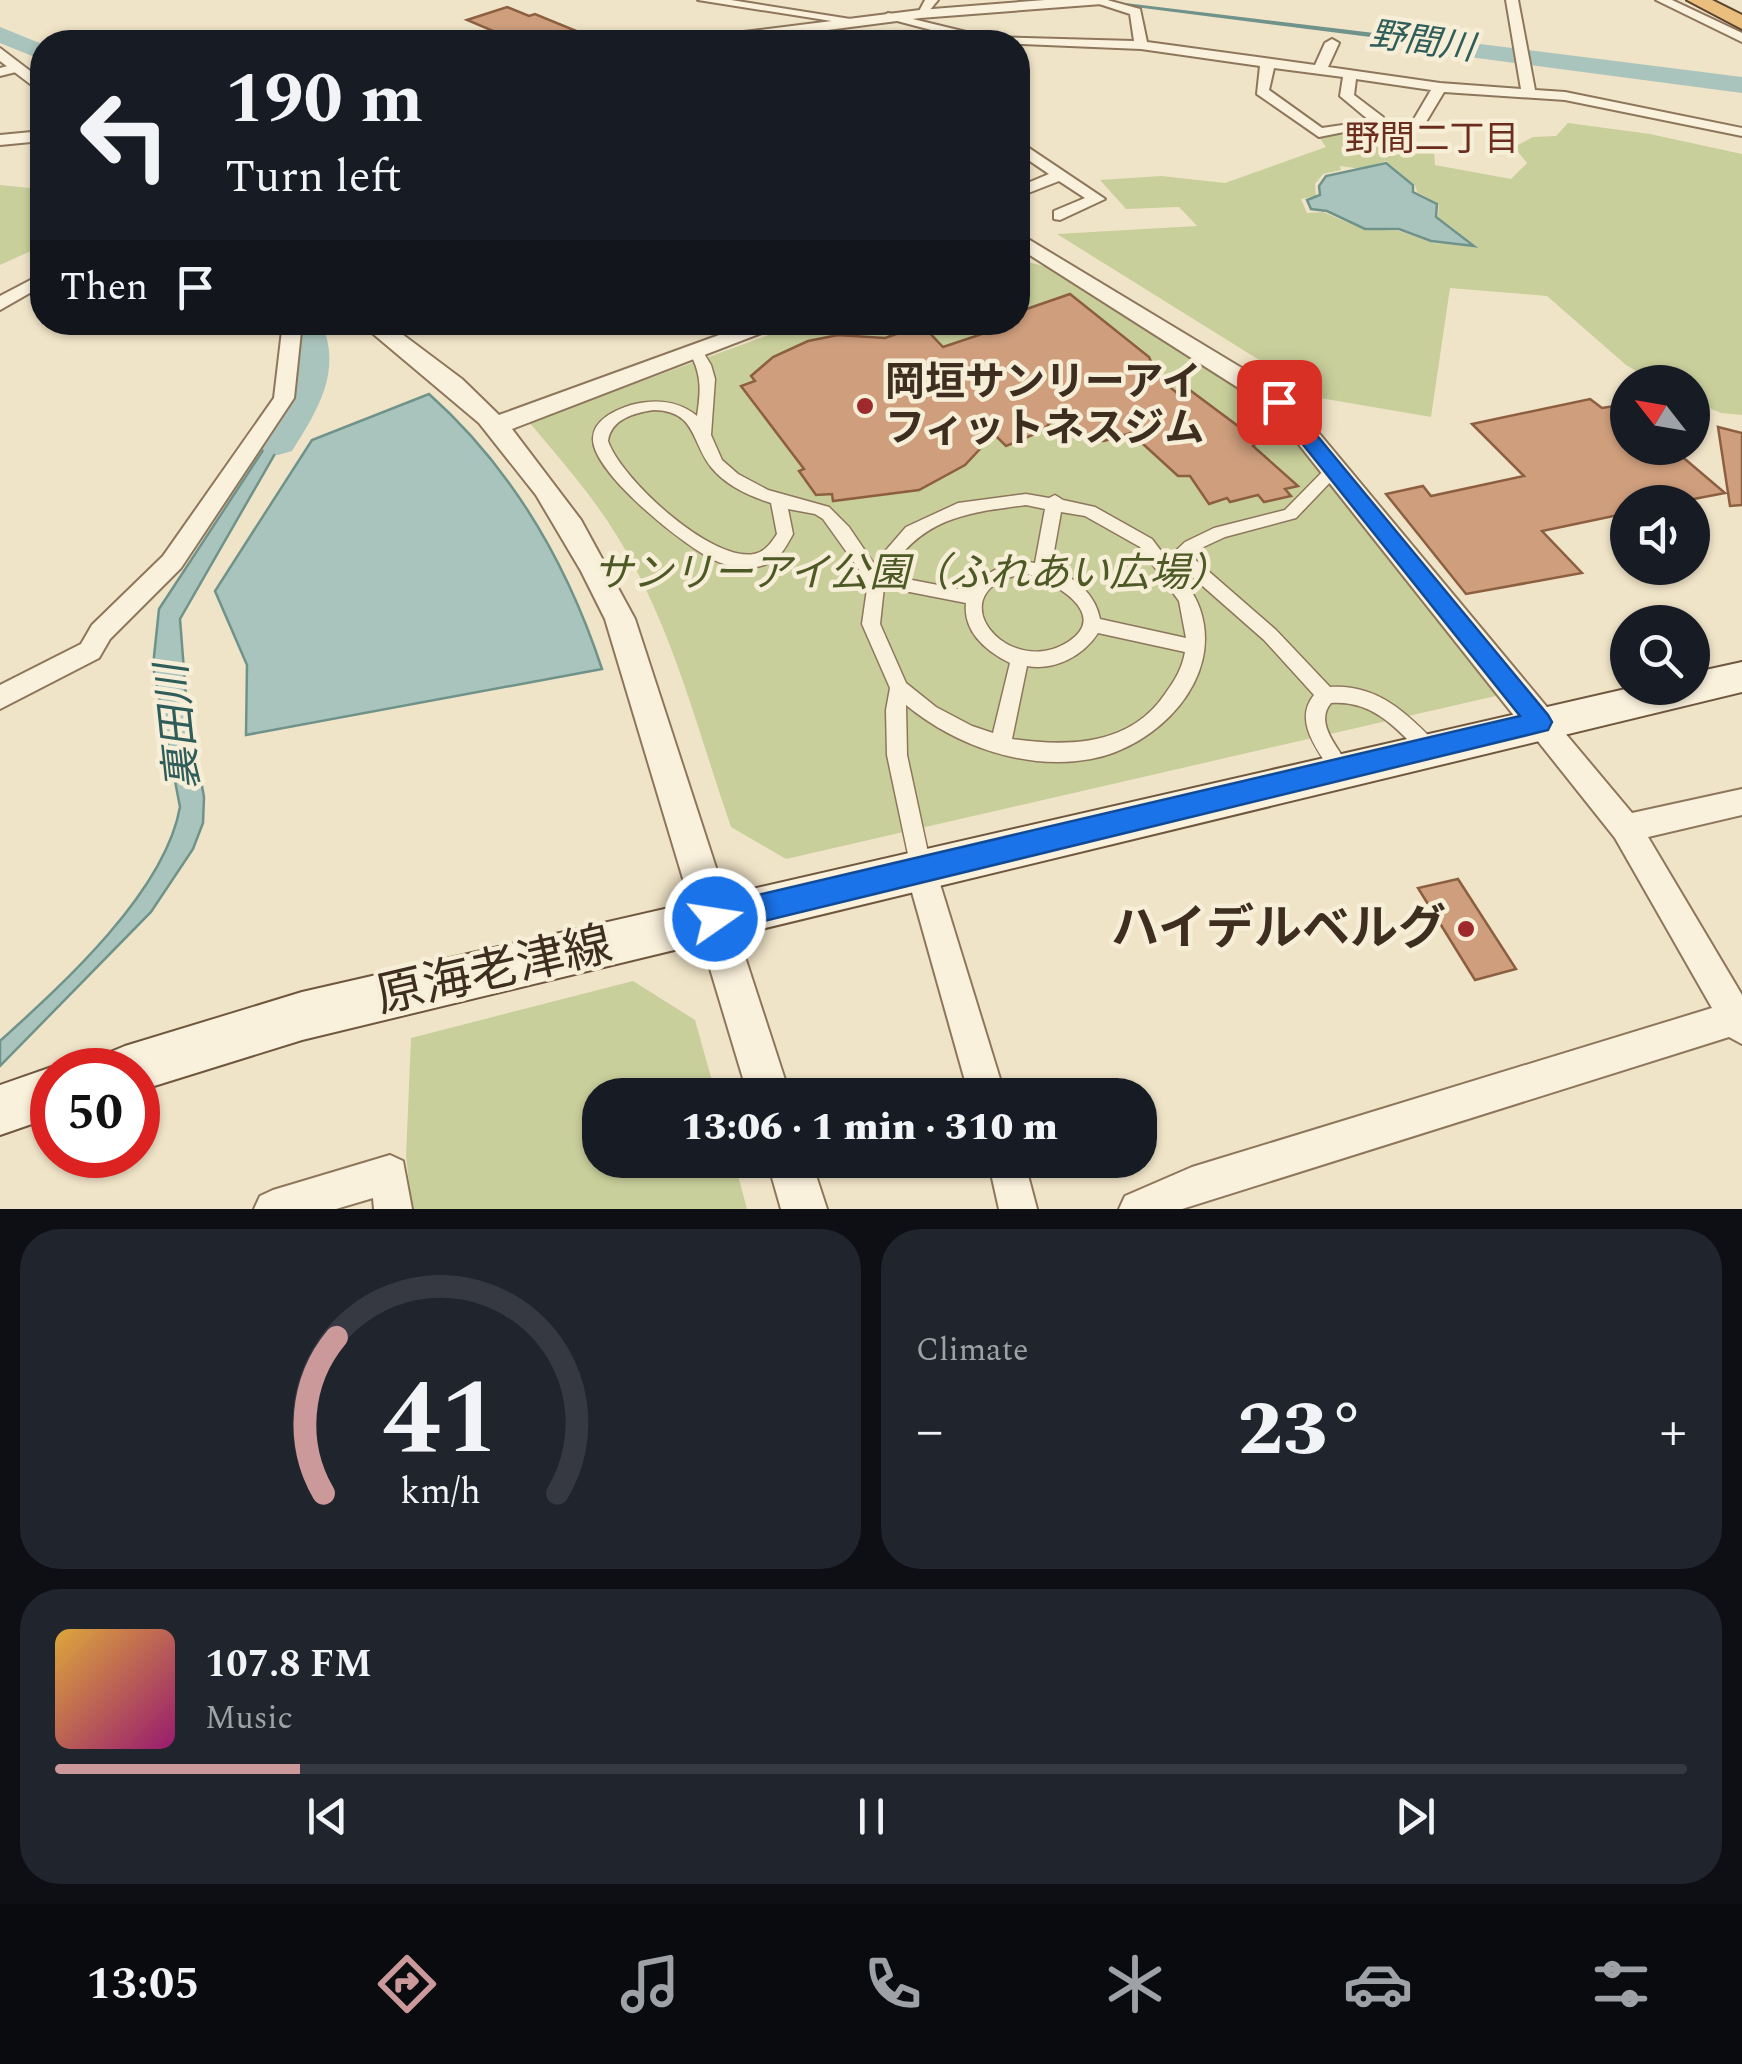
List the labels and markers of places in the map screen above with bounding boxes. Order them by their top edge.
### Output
place label: 岡垣サンリーアイ フィットネスジム [885,353,1204,460]
pin [1237,360,1322,445]
marker: 岡垣サンリーアイ フィットネスジム [854,395,876,417]
place label: ハイデルベルグ [1111,893,1446,966]
marker: ハイデルベルグ [1455,918,1477,940]

